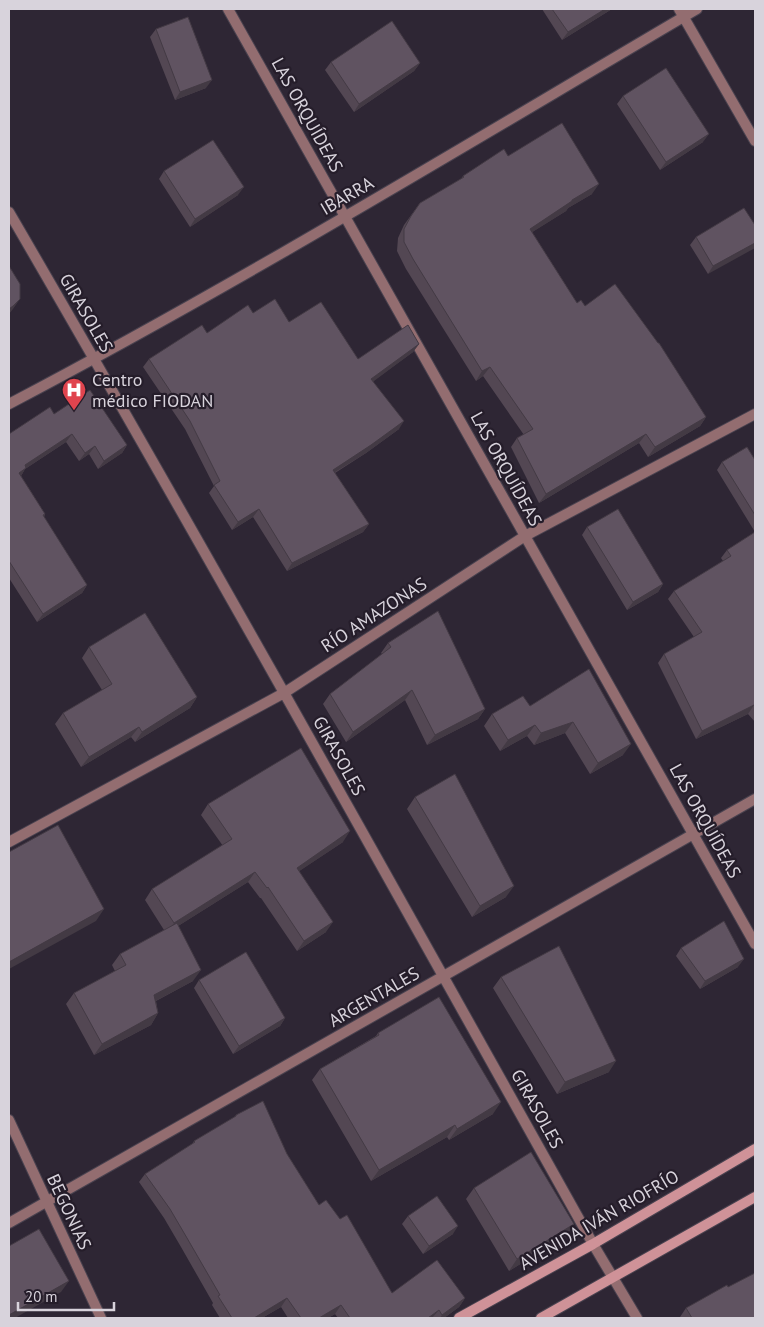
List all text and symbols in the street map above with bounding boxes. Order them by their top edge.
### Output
street label: LAS ORQUÍDEAS [267,53,348,176]
street label: IBARRA [316,171,378,220]
street label: GIRASOLES [55,269,118,356]
place label: Centro médico FIODAN [92,368,213,412]
hospital icon: Centro médico FIODAN [61,377,87,411]
street label: LAS ORQUÍDEAS [466,407,547,530]
street label: RÍO AMAZONAS [317,572,431,657]
street label: GIRASOLES [308,712,371,800]
street label: LAS ORQUÍDEAS [665,759,746,882]
street label: ARGENTALES [324,961,423,1032]
street label: GIRASOLES [506,1065,569,1153]
street label: AVENIDA IVÁN RIOFRÍO [515,1164,683,1275]
street label: BEGONIAS [42,1170,97,1253]
scale bar [18,1280,114,1312]
text: 20 m [25,1287,58,1306]

